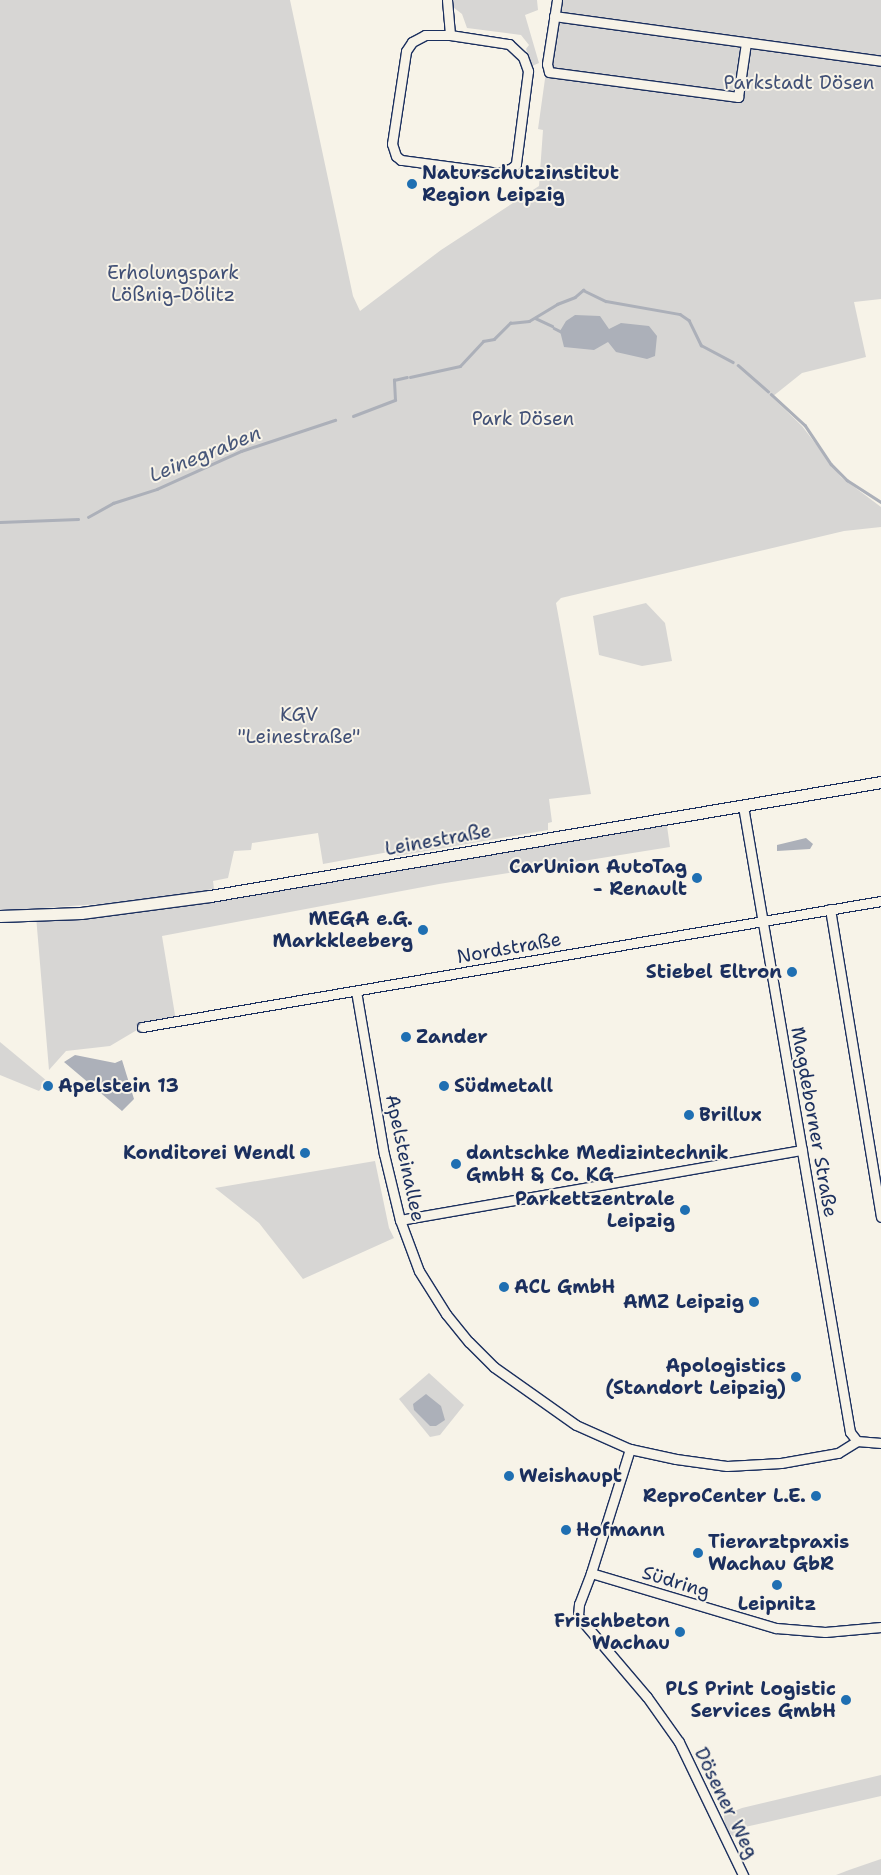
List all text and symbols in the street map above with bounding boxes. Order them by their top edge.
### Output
park label: Parkstadt Dösen [724,72,874,94]
place label: Naturschutzinstitut Region Leipzig [422,162,619,206]
marker: Naturschutzinstitut Region Leipzig [406,178,418,190]
park label: Erholungspark Lößnig-Dölitz [107,262,239,306]
park label: Park Dösen [472,408,574,430]
water label: Leinegraben [146,421,264,487]
park label: KGV "Leinestraße" [237,704,361,748]
street label: Leinestraße [383,819,493,861]
place label: CarUnion AutoTag - Renault [509,856,687,900]
marker: CarUnion AutoTag - Renault [691,872,703,884]
place label: MEGA e.G. Markkleeberg [272,908,413,952]
marker: MEGA e.G. Markkleeberg [417,924,429,936]
street label: Nordstraße [455,928,563,968]
place label: Stiebel Eltron [646,961,782,983]
marker: Stiebel Eltron [786,966,798,978]
street label: Magdeborner Straße [786,1025,842,1219]
place label: Zander [416,1026,488,1048]
marker: Zander [400,1031,412,1043]
place label: Apelstein 13 [58,1075,179,1097]
place label: Südmetall [454,1075,553,1097]
marker: Apelstein 13 [42,1080,54,1092]
marker: Südmetall [438,1080,450,1092]
street label: Apelsteinallee [380,1092,430,1224]
place label: Brillux [699,1104,762,1126]
marker: Brillux [683,1109,695,1121]
place label: Konditorei Wendl [123,1142,295,1164]
place label: dantschke Medizintechnik GmbH & Co. KG [466,1142,729,1186]
marker: Konditorei Wendl [299,1147,311,1159]
marker: dantschke Medizintechnik GmbH & Co. KG [450,1158,462,1170]
place label: Parkettzentrale Leipzig [515,1188,675,1232]
marker: Parkettzentrale Leipzig [679,1204,691,1216]
place label: ACL GmbH [514,1276,615,1298]
marker: ACL GmbH [498,1281,510,1293]
place label: AMZ Leipzig [623,1291,744,1313]
marker: AMZ Leipzig [748,1296,760,1308]
place label: Apologistics (Standort Leipzig) [605,1355,786,1399]
marker: Apologistics (Standort Leipzig) [790,1371,802,1383]
place label: Weishaupt [519,1465,622,1487]
marker: Weishaupt [503,1470,515,1482]
place label: ReproCenter L.E. [643,1485,806,1507]
marker: ReproCenter L.E. [810,1490,822,1502]
place label: Hofmann [576,1519,665,1541]
marker: Hofmann [560,1524,572,1536]
place label: Tierarztpraxis Wachau GbR [708,1531,849,1575]
marker: Tierarztpraxis Wachau GbR [692,1547,704,1559]
street label: Südring [639,1561,713,1603]
marker: Leipnitz [771,1579,783,1591]
place label: Leipnitz [738,1593,816,1615]
place label: Frischbeton Wachau [554,1610,670,1654]
marker: Frischbeton Wachau [674,1626,686,1638]
place label: PLS Print Logistic Services GmbH [665,1678,836,1722]
marker: PLS Print Logistic Services GmbH [840,1694,852,1706]
street label: Dösener Weg [689,1744,763,1862]

